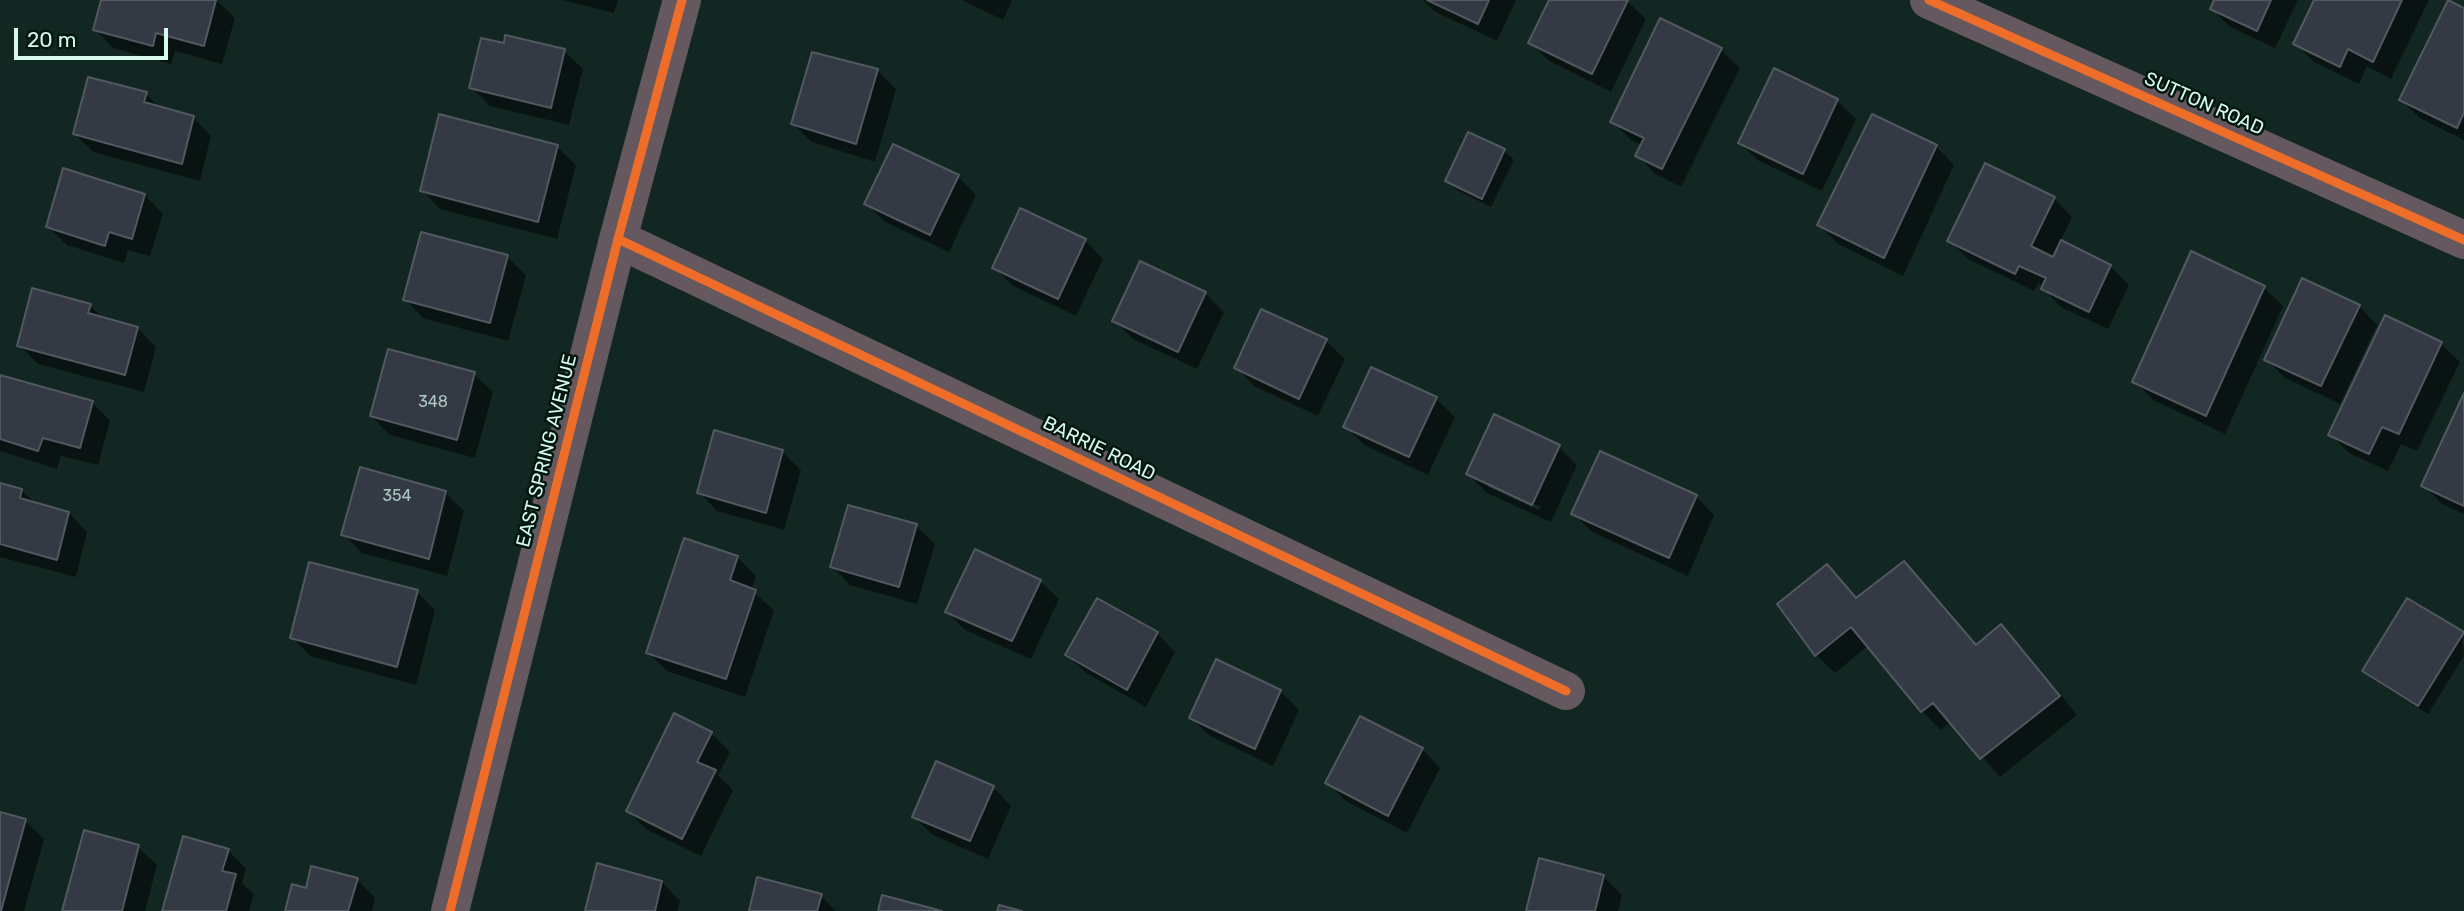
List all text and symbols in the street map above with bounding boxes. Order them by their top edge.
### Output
scale bar [18,14,172,58]
text: 20 m [27,27,76,52]
street label: SUTTON ROAD [2141,67,2267,141]
street label: EAST SPRING AVENUE [512,352,582,550]
house number: 348 [418,392,448,412]
street label: BARRIE ROAD [1039,412,1159,486]
house number: 354 [382,486,412,506]

